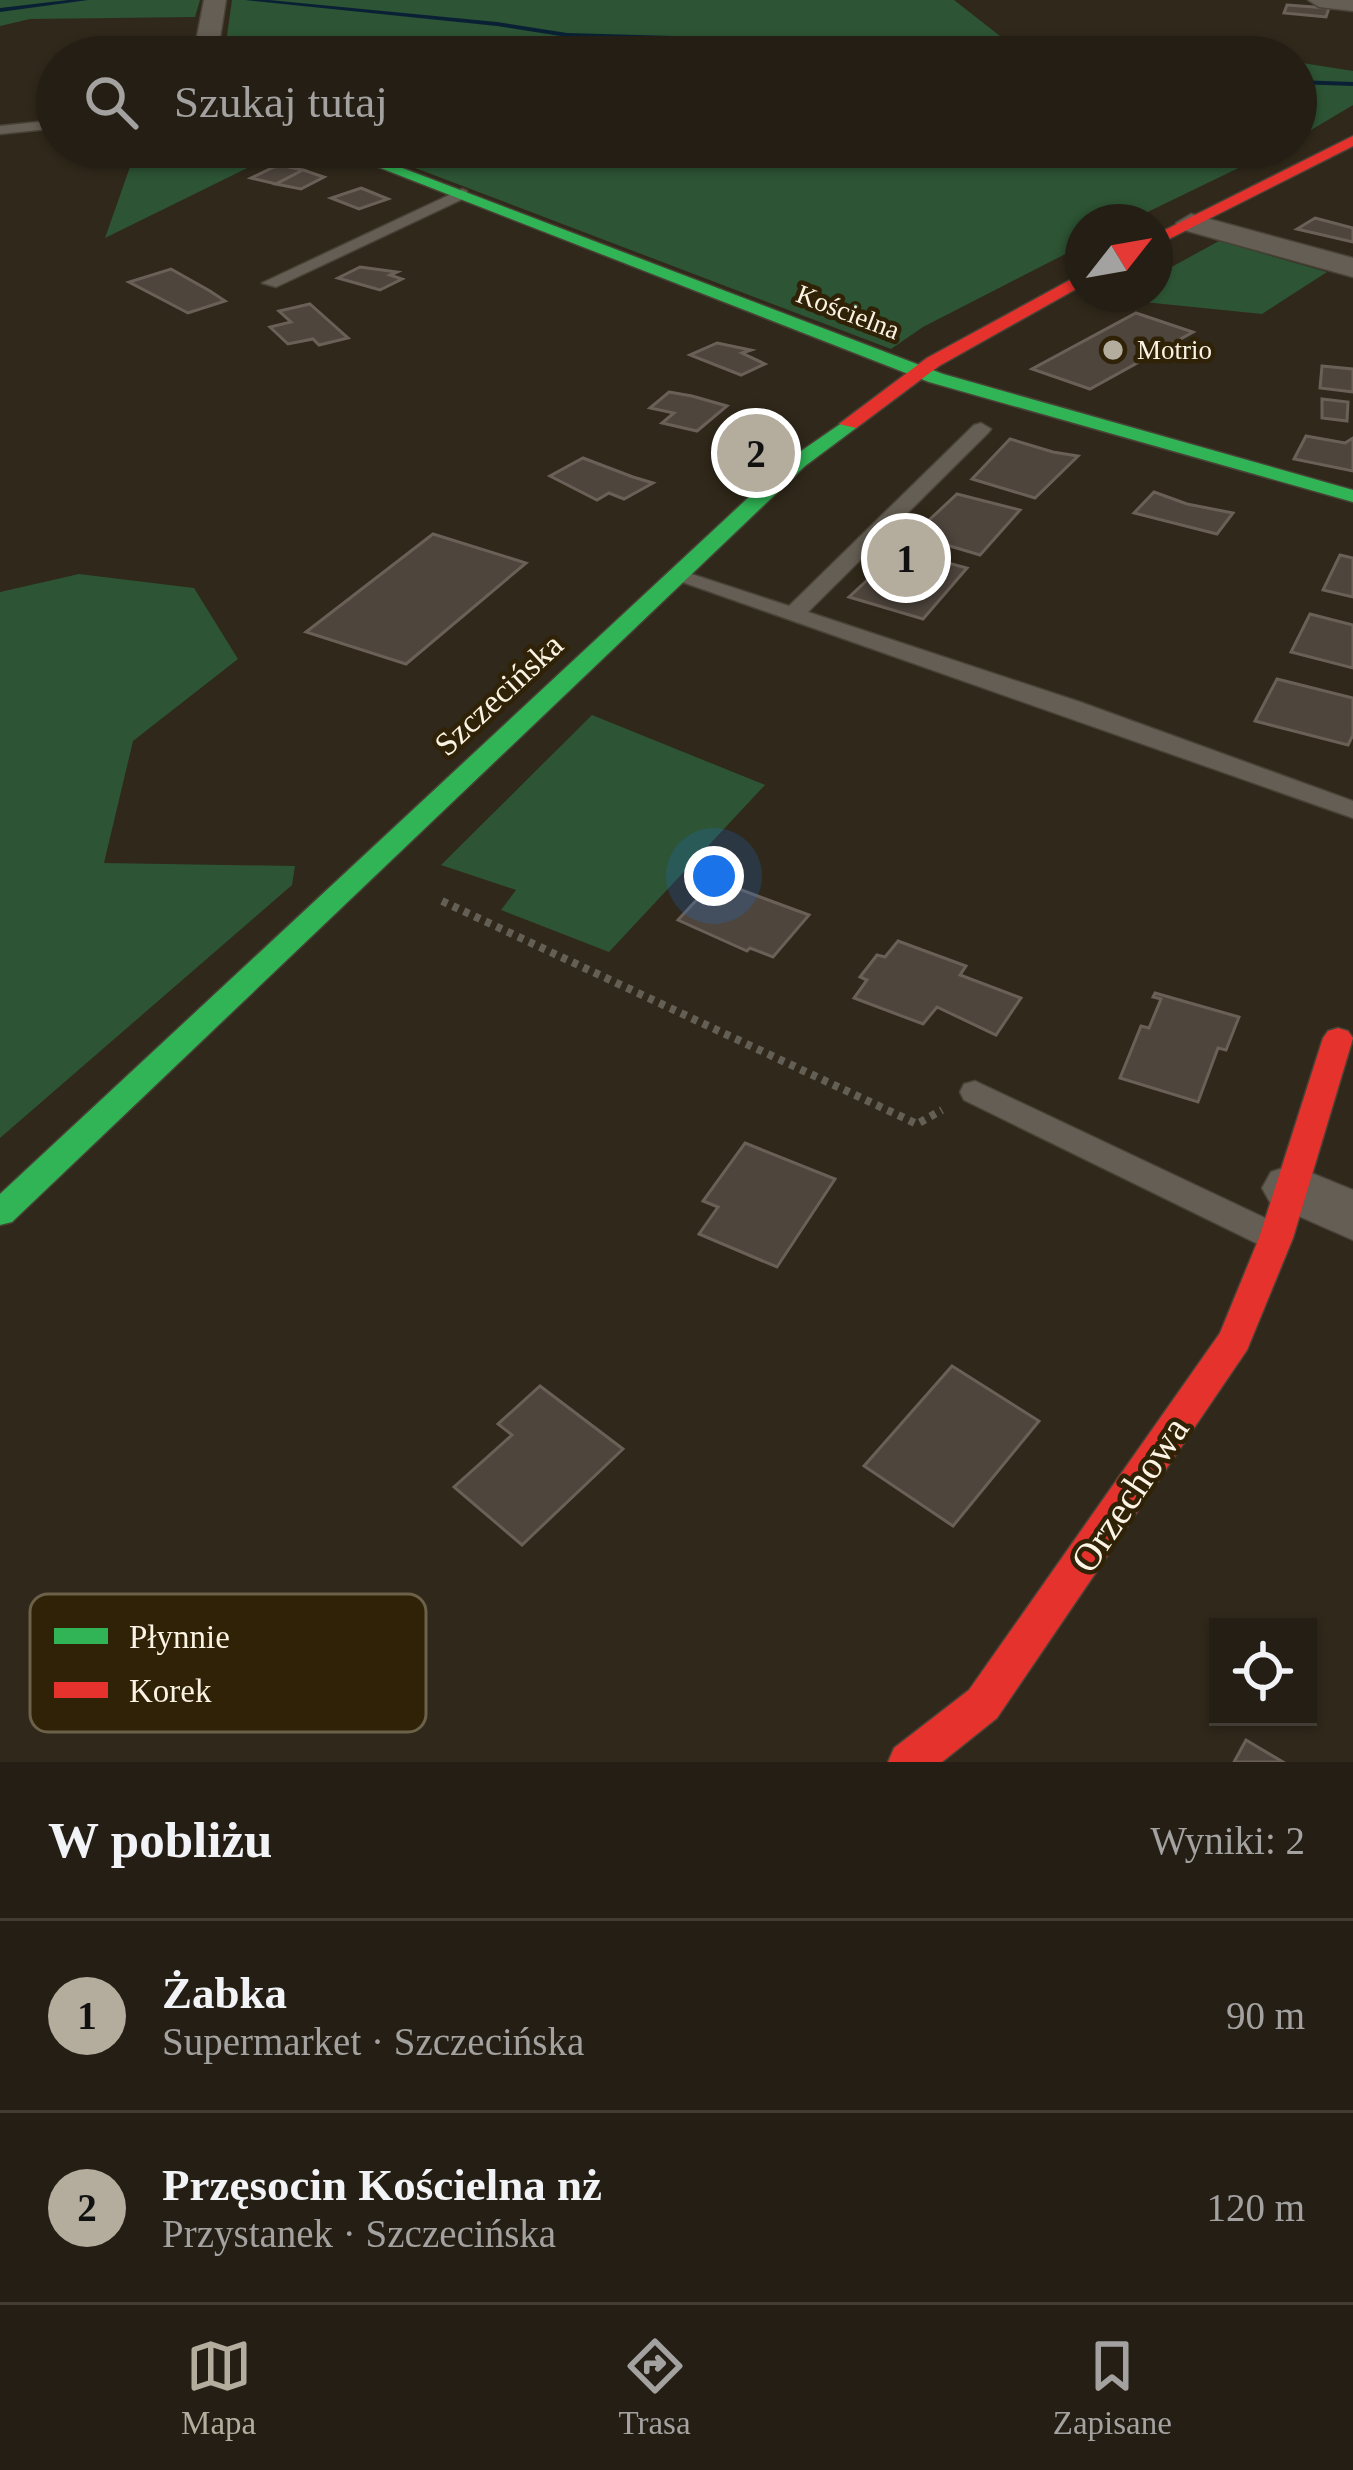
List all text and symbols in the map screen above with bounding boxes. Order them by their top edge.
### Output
search box [36,36,1317,168]
icon: search [78,69,144,135]
text: Szukaj tutaj [174,77,388,127]
north arrow [1065,204,1173,312]
street label: Kościelna [792,279,904,345]
place label: Motrio [1137,335,1212,365]
marker: Motrio [1100,337,1126,363]
pin: 2 [717,408,795,498]
pin: 1 [867,513,945,603]
street label: Szczecińska [427,626,570,763]
your location [684,846,744,906]
street label: Orzechowa [1062,1409,1197,1580]
legend [30,1594,426,1732]
map controls [1209,1618,1317,1726]
button: locate [1209,1618,1317,1726]
text: Płynnie [129,1619,230,1655]
text: Korek [129,1673,212,1709]
text: W pobliżu [48,1812,272,1868]
text: Wyniki: 2 [1150,1819,1305,1862]
text: Żabka [162,1968,287,2018]
text: 1 [77,1994,97,2037]
text: 90 m [1226,1994,1305,2037]
text: Supermarket · Szczecińska [162,2020,584,2063]
text: Przęsocin Kościelna nż [162,2160,602,2210]
text: 2 [77,2186,97,2229]
text: 120 m [1206,2186,1305,2229]
text: Przystanek · Szczecińska [162,2212,556,2255]
tab: Mapa [181,2333,256,2442]
tab: Trasa [618,2333,691,2442]
tab: Zapisane [1053,2333,1172,2442]

